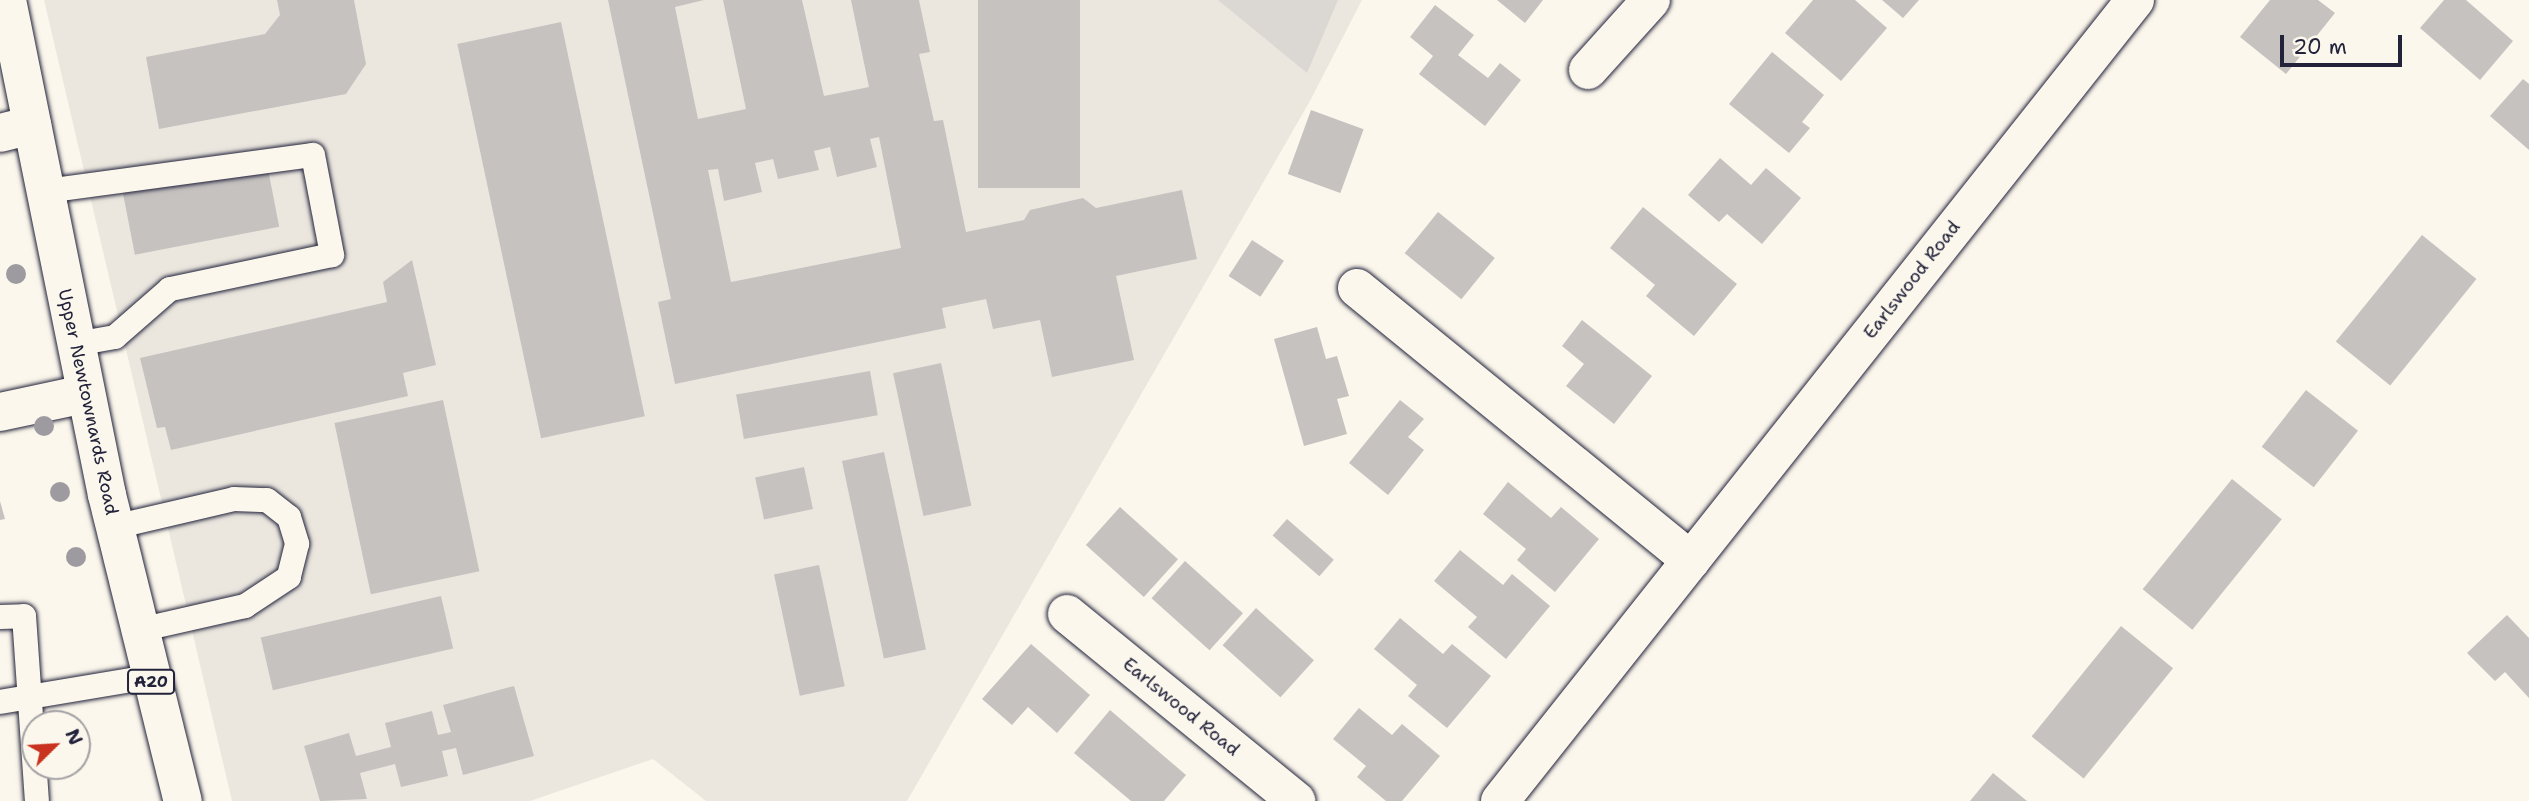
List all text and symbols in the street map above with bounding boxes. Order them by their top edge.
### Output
scale bar [2284,21,2406,65]
text: 20 m [2293,33,2347,61]
street label: Earlswood Road [1859,217,1965,343]
street label: Upper Newtownards Road [53,287,123,517]
street label: Earlswood Road [1118,653,1244,761]
road number: A20 [127,670,176,694]
north arrow [21,710,91,780]
text: N [59,725,88,749]

